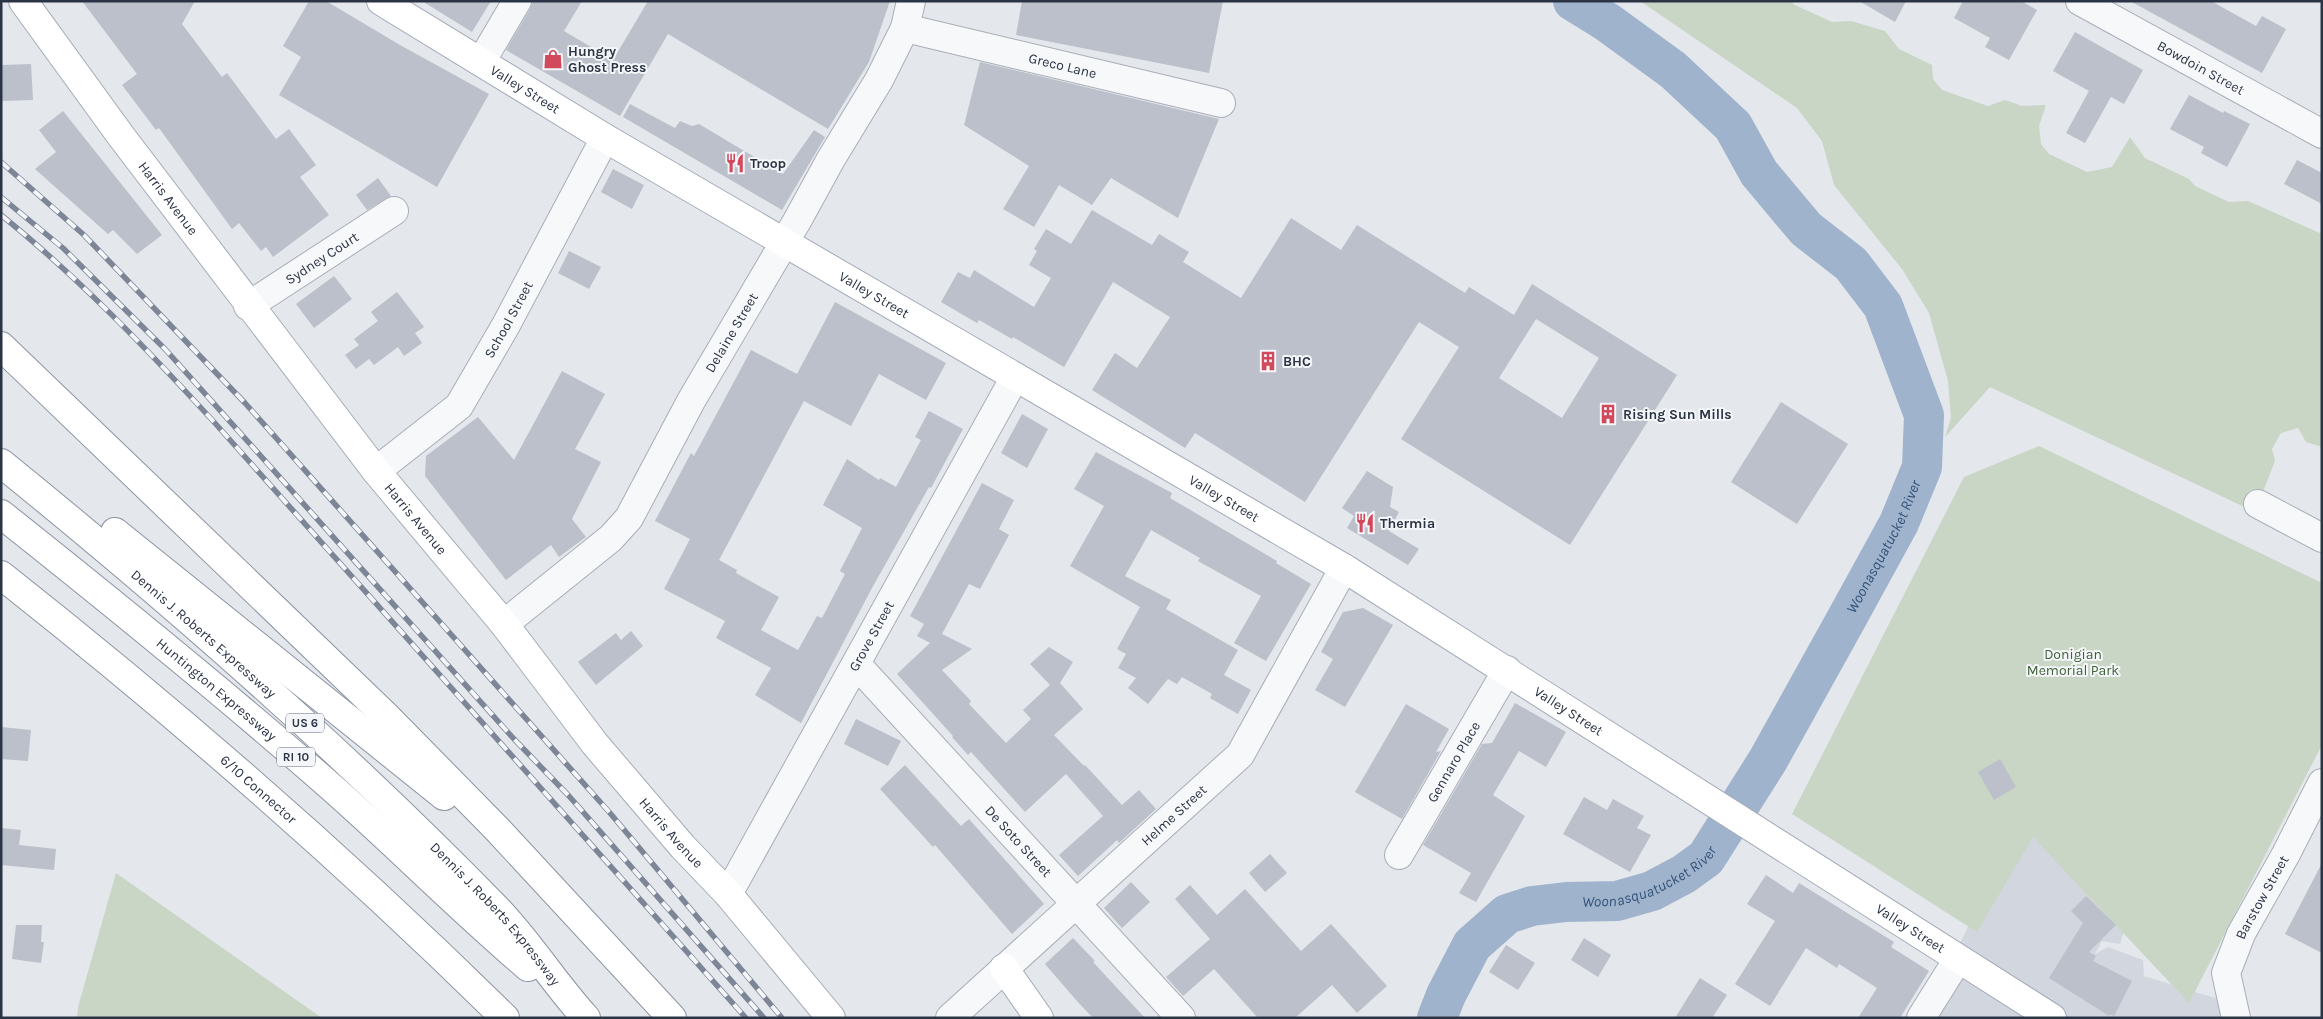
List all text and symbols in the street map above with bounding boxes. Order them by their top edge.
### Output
street label: Bowdoin Street [2154,37,2247,98]
place label: Hungry Ghost Press [568,43,646,76]
shop icon: Hungry Ghost Press [542,48,564,70]
street label: Greco Lane [1027,49,1098,82]
street label: Valley Street [487,61,563,117]
restaurant icon: Troop [724,152,746,174]
place label: Troop [750,155,786,172]
street label: Harris Avenue [135,158,202,238]
street label: Sydney Court [282,228,362,288]
street label: Valley Street [836,268,912,322]
street label: School Street [480,278,536,361]
street label: Delaine Street [701,290,761,376]
building icon: BHC [1257,350,1279,372]
place label: BHC [1283,353,1311,370]
building icon: Rising Sun Mills [1597,403,1619,425]
place label: Rising Sun Mills [1623,406,1732,423]
street label: Valley Street [1186,471,1262,525]
water label: Woonasquatucket River [1842,477,1925,616]
street label: Harris Avenue [381,479,451,558]
restaurant icon: Thermia [1354,512,1376,534]
place label: Thermia [1380,515,1435,532]
street label: Dennis J. Roberts Expressway [128,566,280,702]
street label: Grove Street [845,598,897,674]
street label: Huntington Expressway [153,634,281,745]
park label: Donigian Memorial Park [2027,646,2119,679]
street label: Valley Street [1531,683,1607,739]
road number: US 6 [286,714,324,732]
street label: Gennaro Place [1423,718,1484,805]
road number: RI 10 [277,748,315,766]
street label: 6/10 Connector [217,751,301,828]
street label: Helme Street [1137,781,1210,849]
street label: Harris Avenue [636,794,707,871]
street label: De Soto Street [982,802,1056,880]
street label: Dennis J. Roberts Expressway [427,838,564,989]
water label: Woonasquatucket River [1582,842,1721,911]
street label: Barstow Street [2231,852,2292,941]
street label: Valley Street [1873,900,1948,956]

